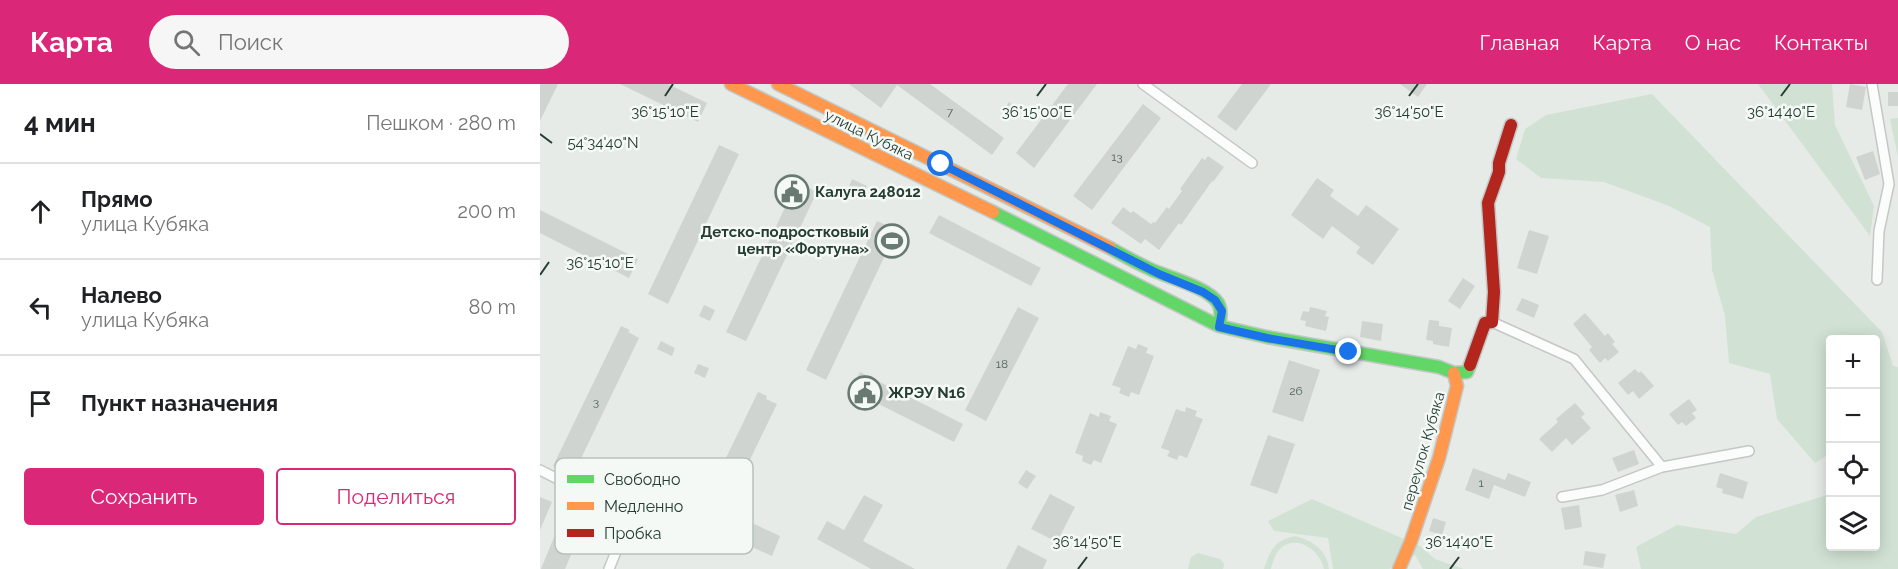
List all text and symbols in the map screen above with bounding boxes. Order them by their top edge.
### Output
search box [149,15,569,69]
text: Карта [30,26,113,59]
icon: search [170,26,203,59]
text: Поиск [218,29,283,55]
text: Главная [1480,30,1560,55]
text: Карта [1593,30,1652,55]
text: О нас [1685,30,1741,55]
text: Контакты [1774,30,1868,55]
text: 36°15'10"E [631,103,699,121]
text: 36°15'00"E [1002,103,1072,121]
text: 36°14'50"E [1374,103,1444,121]
text: 36°14'40"E [1747,103,1815,121]
house number: 7 [947,105,954,119]
street label: улица Кубяка [822,106,916,164]
text: 4 мин [24,108,96,138]
text: Пешком · 280 m [366,111,516,135]
text: 54°34'40"N [567,134,639,152]
route start [927,150,953,176]
house number: 13 [1111,150,1123,164]
public building icon: Калуга 248012 [774,174,810,210]
place label: Калуга 248012 [815,183,921,201]
text: Прямо [81,186,153,212]
icon: ahead [24,195,57,228]
text: 200 m [458,199,516,223]
text: улица Кубяка [81,212,209,236]
place label: Детско-подростковый центр «Фортуна» [700,223,869,258]
sports icon: Детско-подростковый центр «Фортуна» [874,223,910,259]
text: 36°15'10"E [566,254,634,272]
text: Налево [81,282,162,308]
icon: left [24,291,57,324]
text: 80 m [468,295,516,319]
text: улица Кубяка [81,308,209,332]
map controls [1826,335,1880,551]
button: + [1826,335,1880,389]
route end [1335,338,1361,364]
house number: 18 [996,357,1008,371]
public building icon: ЖРЭУ N16 [847,375,883,411]
place label: ЖРЭУ N16 [888,384,965,402]
house number: 26 [1289,384,1303,398]
icon: arrive [24,387,57,420]
button: − [1826,389,1880,443]
text: Пункт назначения [81,390,278,416]
street label: переулок Кубяка [1397,390,1449,512]
house number: 3 [593,395,599,409]
button: locate [1826,443,1880,497]
legend [555,458,753,554]
button: Сохранить [24,468,264,525]
button: Поделиться [276,468,516,525]
text: Свободно [604,470,680,489]
house number: 1 [1478,476,1484,490]
text: Медленно [604,497,683,516]
button: layers [1826,497,1880,551]
text: Пробка [604,524,662,543]
text: 36°14'50"E [1052,533,1122,551]
text: 36°14'40"E [1425,533,1493,551]

